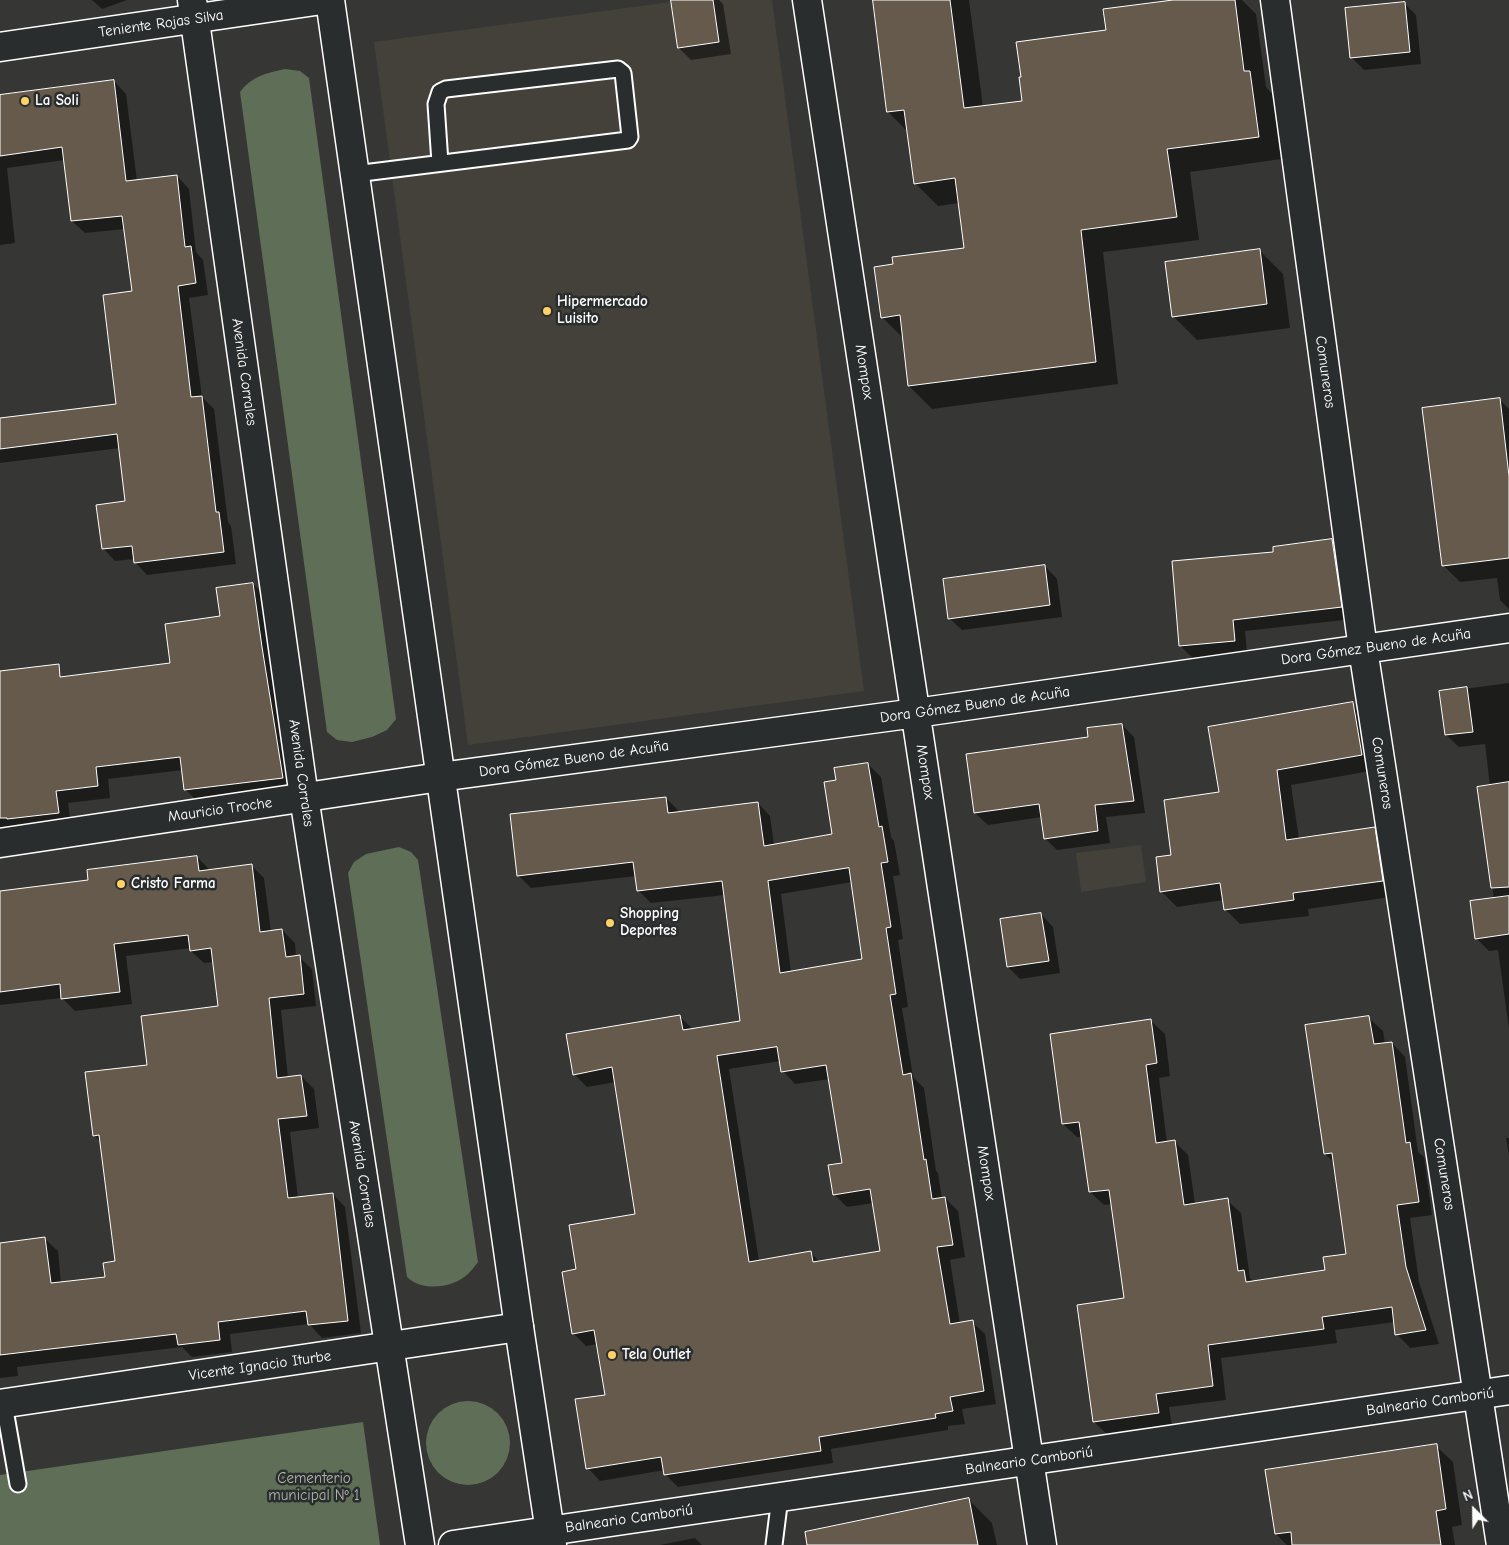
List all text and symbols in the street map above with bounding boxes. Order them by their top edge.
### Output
street label: Teniente Rojas Silva [97,6,225,42]
place label: La Soli [35,92,79,110]
marker: La Soli [19,95,31,107]
place label: Hipermercado Luisito [557,293,648,328]
marker: Hipermercado Luisito [541,305,553,317]
street label: Avenida Corrales [228,317,260,427]
street label: Comuneros [1311,335,1339,409]
street label: Mompox [851,343,877,401]
street label: Dora Gómez Bueno de Acuña [1280,625,1472,669]
street label: Dora Gómez Bueno de Acuña [879,683,1071,727]
street label: Avenida Corrales [285,718,317,828]
street label: Comuneros [1367,736,1397,810]
street label: Dora Gómez Bueno de Acuña [478,737,670,781]
street label: Mompox [912,743,938,801]
street label: Mauricio Troche [167,794,273,826]
place label: Cristo Farma [131,875,216,893]
marker: Cristo Farma [115,878,127,890]
place label: Shopping Deportes [620,905,680,940]
marker: Shopping Deportes [604,917,616,929]
street label: Avenida Corrales [345,1119,379,1229]
street label: Comuneros [1429,1137,1459,1211]
street label: Mompox [973,1144,999,1202]
place label: Tela Outlet [622,1346,691,1364]
street label: Vicente Ignacio Iturbe [188,1347,332,1385]
marker: Tela Outlet [606,1349,618,1361]
street label: Balneario Camboriú [1365,1384,1495,1420]
street label: Balneario Camboriú [964,1443,1094,1479]
park label: Cementerio municipal Nº 1 [268,1470,360,1505]
north arrow [1449,1485,1499,1535]
text: N [1460,1486,1475,1505]
street label: Balneario Camboriú [564,1501,694,1537]

